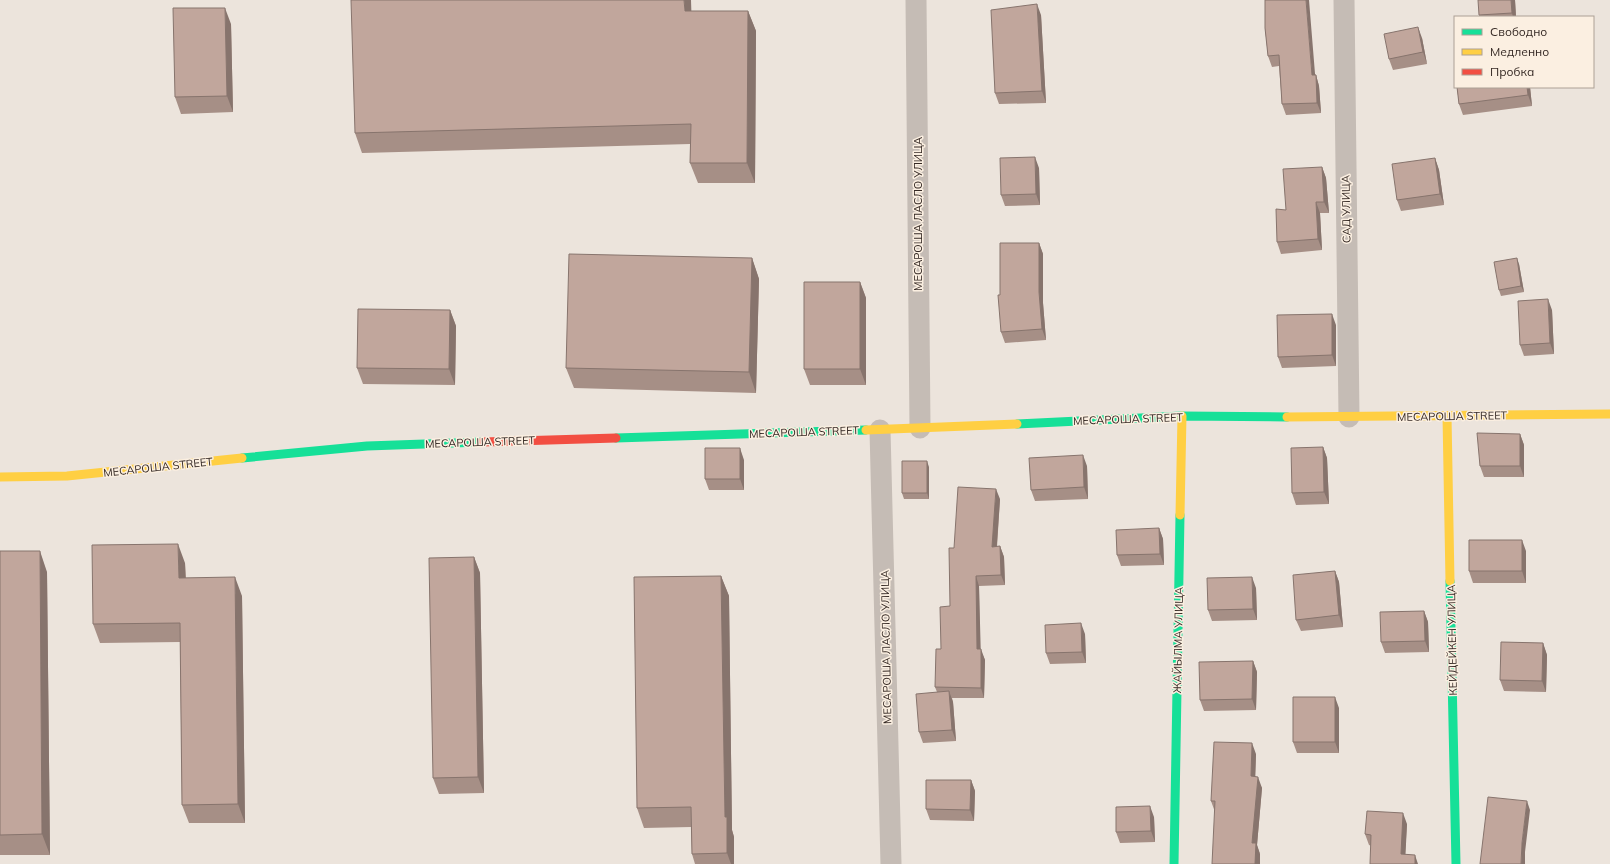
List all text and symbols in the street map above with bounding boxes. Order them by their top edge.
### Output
legend [1454,16,1594,88]
text: Свободно [1490,24,1547,39]
text: Медленно [1490,44,1549,59]
text: Пробка [1490,64,1534,79]
street label: МЕСАРОША ЛАСЛО УЛИЦА [911,137,925,291]
street label: САД УЛИЦА [1338,175,1354,243]
street label: МЕСАРОША STREET [1397,408,1507,424]
street label: МЕСАРОША STREET [1073,410,1184,428]
street label: МЕСАРОША STREET [749,423,860,441]
street label: МЕСАРОША STREET [425,433,536,451]
street label: МЕСАРОША STREET [103,454,214,480]
street label: МЕСАРОША ЛАСЛО УЛИЦА [878,570,894,724]
street label: КЕЙДЕЙКЕН УЛИЦА [1444,584,1460,696]
street label: ЖАЙЫЛМА УЛИЦА [1170,587,1186,693]

